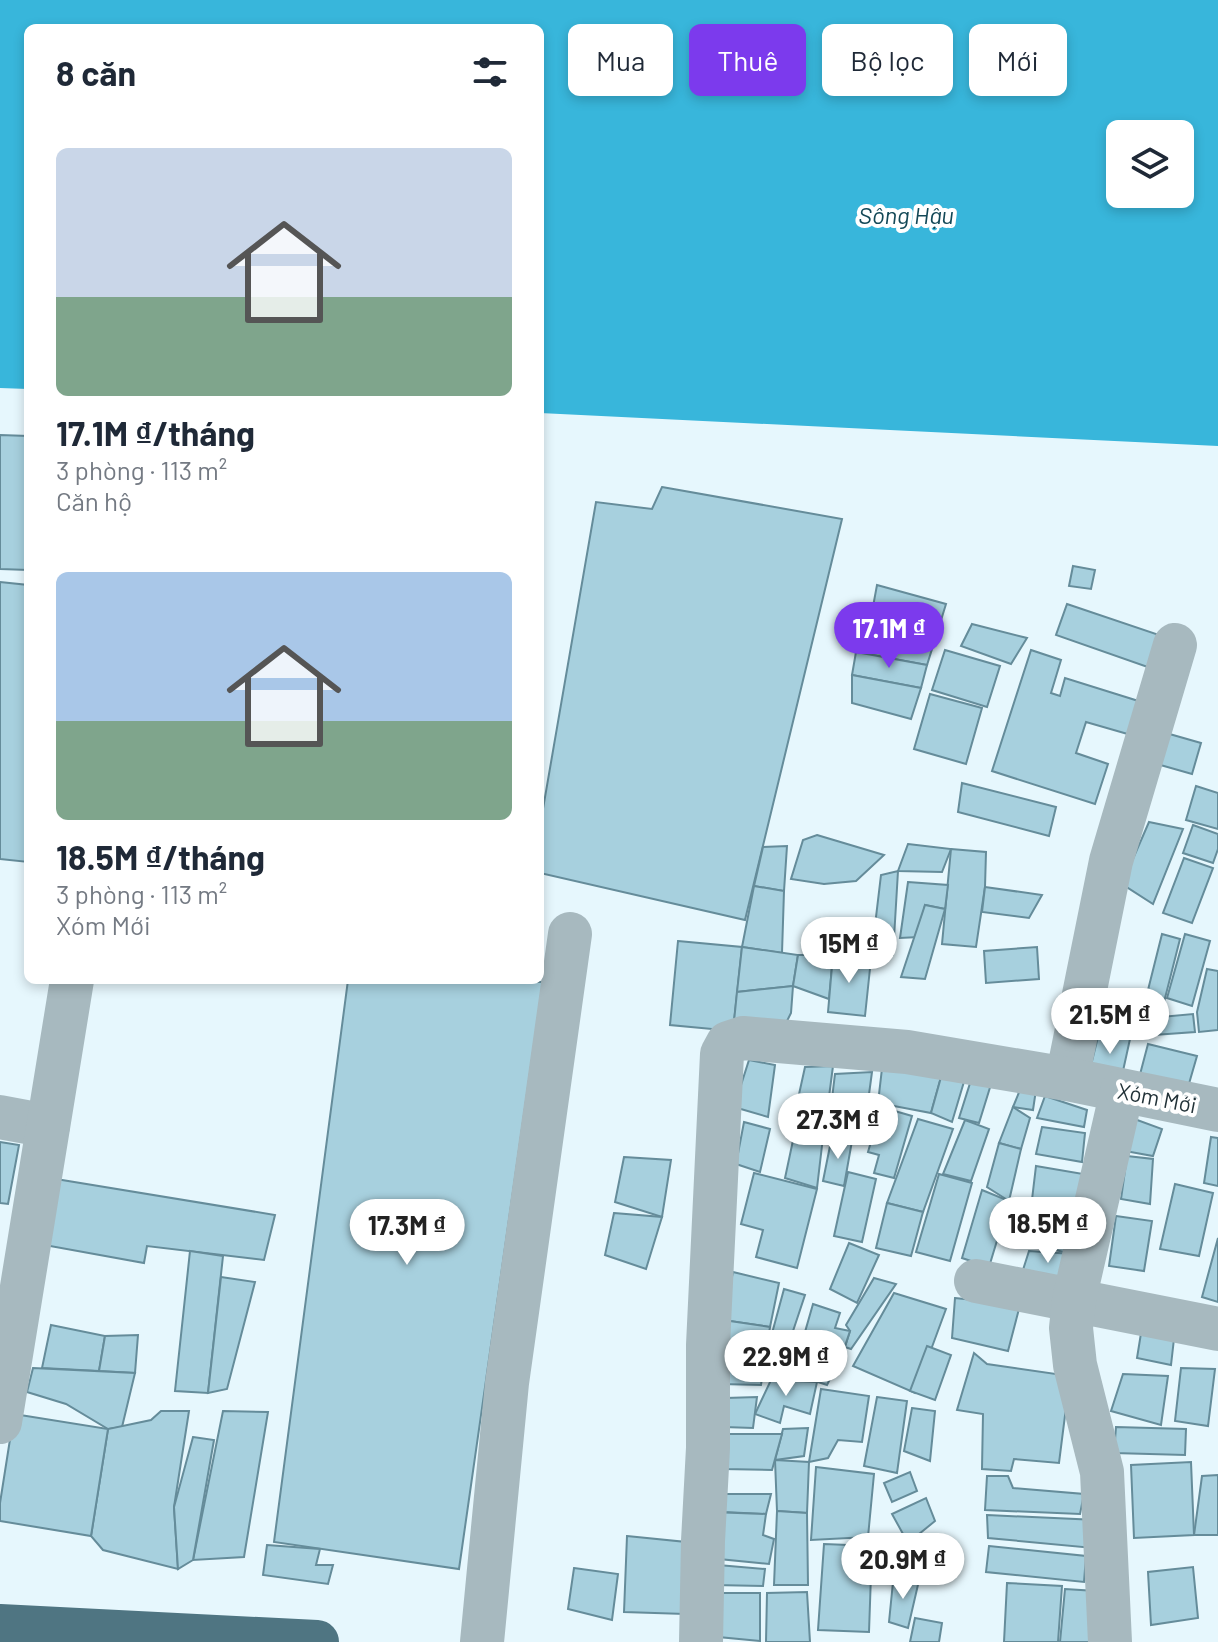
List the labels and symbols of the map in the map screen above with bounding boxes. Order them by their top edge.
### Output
water label: Sông Hậu [858,200,954,229]
pin: 17.1M ₫ [815,602,963,670]
pin: 15M ₫ [793,917,905,985]
pin: 21.5M ₫ [1036,988,1184,1056]
street label: Xóm Mới [1115,1077,1199,1117]
pin: 27.3M ₫ [764,1093,912,1161]
pin: 18.5M ₫ [974,1197,1122,1265]
pin: 17.3M ₫ [333,1199,481,1267]
pin: 22.9M ₫ [712,1330,860,1398]
pin: 20.9M ₫ [829,1533,977,1601]

